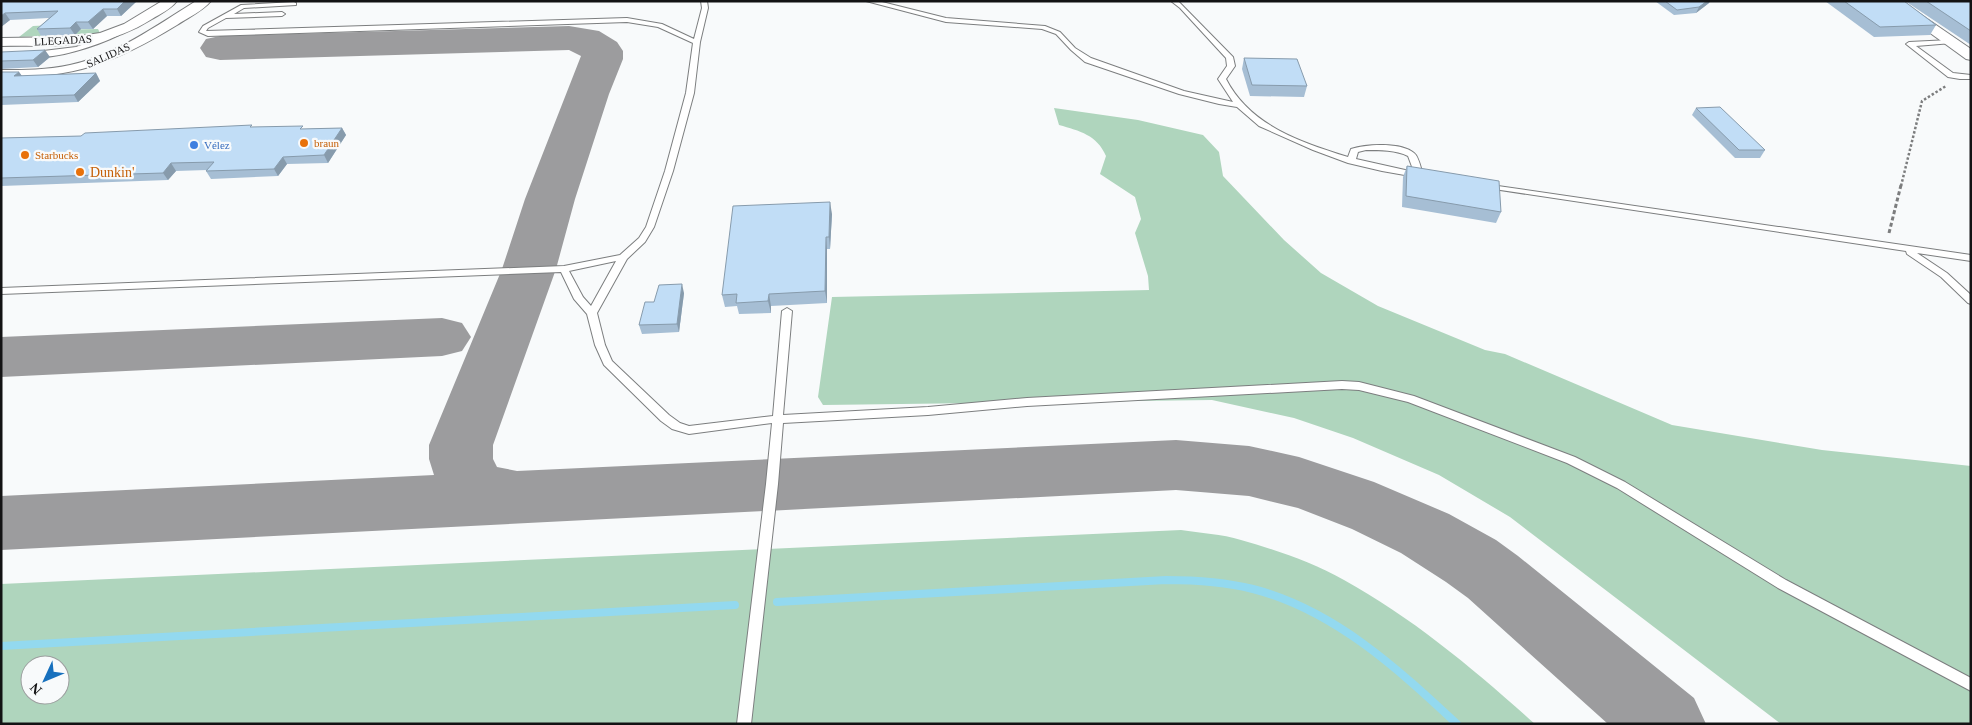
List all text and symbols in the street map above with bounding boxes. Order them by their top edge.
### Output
street label: LLEGADAS [34,32,92,48]
street label: SALIDAS [84,40,132,70]
marker: braun [298,137,310,149]
place label: braun [314,137,340,149]
marker: Vélez [188,139,200,151]
place label: Vélez [204,139,230,151]
marker: Starbucks [19,149,31,161]
place label: Starbucks [35,149,78,161]
place label: Dunkin' [90,165,135,180]
marker: Dunkin' [74,166,86,178]
north arrow [20,655,70,705]
text: N [27,680,45,698]

